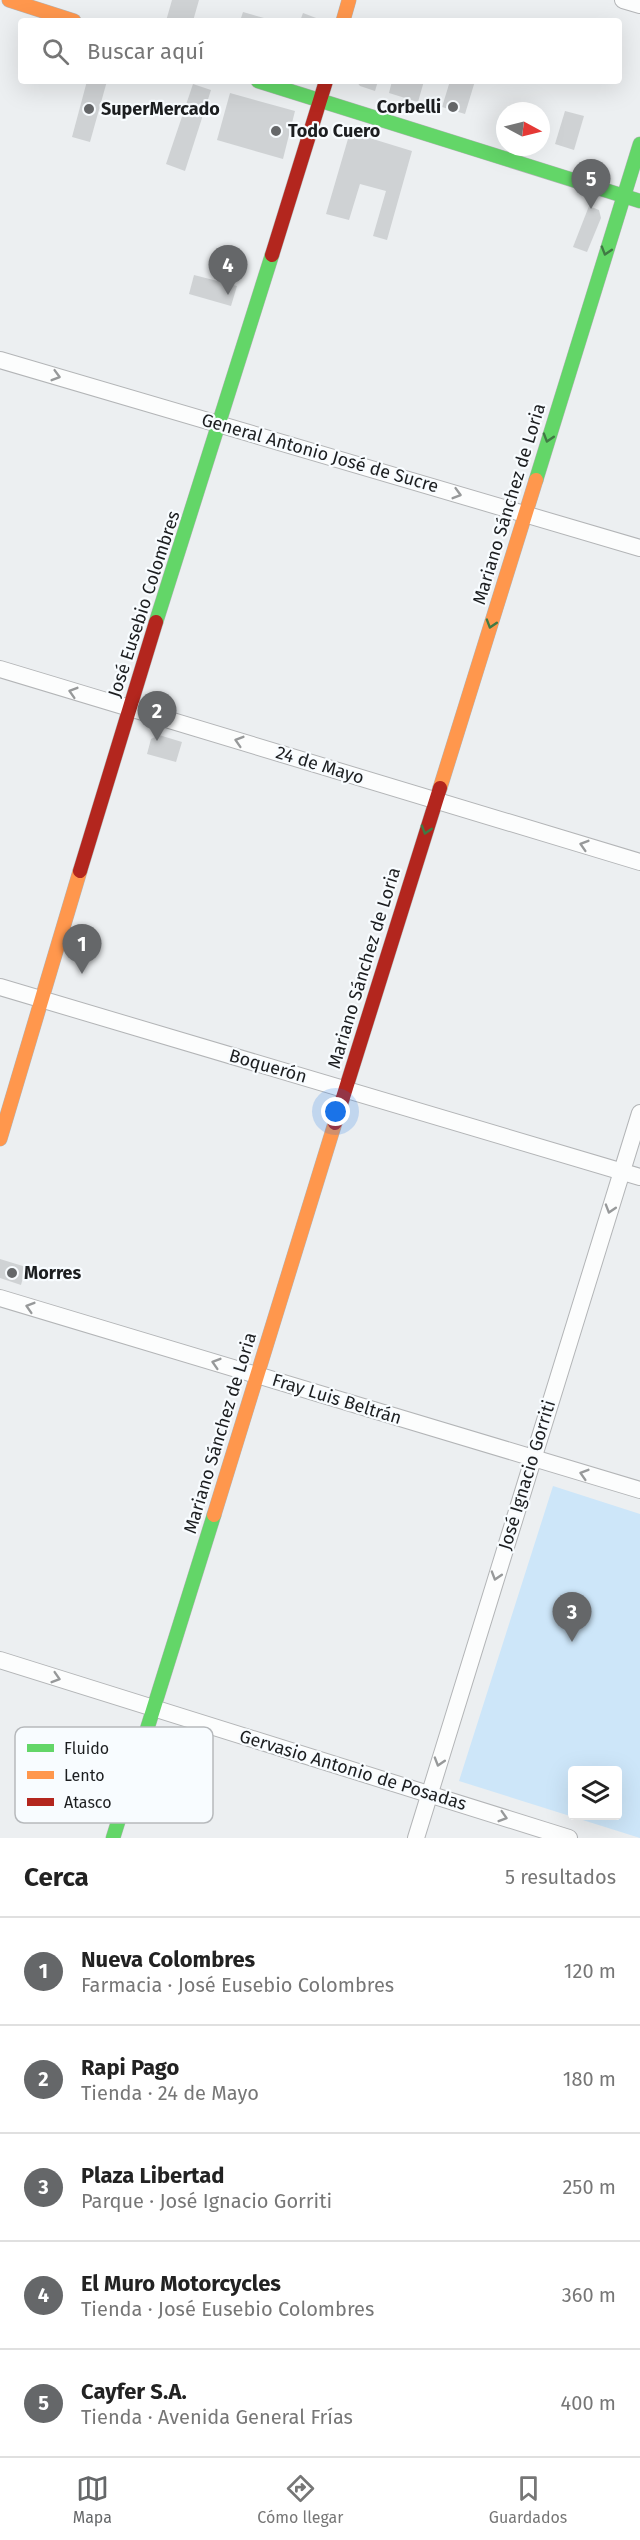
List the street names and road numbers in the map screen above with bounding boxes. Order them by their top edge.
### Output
street label: Mariano Sánchez de Loria [468,401,550,607]
street label: General Antonio José de Sucre [199,409,441,497]
street label: José Eusebio Colombres [103,508,185,700]
street label: 24 de Mayo [273,741,367,789]
street label: Mariano Sánchez de Loria [323,865,405,1071]
street label: Boquerón [227,1044,309,1088]
street label: Mariano Sánchez de Loria [179,1330,261,1536]
street label: Fray Luis Beltrán [270,1369,404,1429]
street label: José Ignacio Gorriti [494,1397,560,1553]
street label: Gervasio Antonio de Posadas [237,1725,469,1815]

